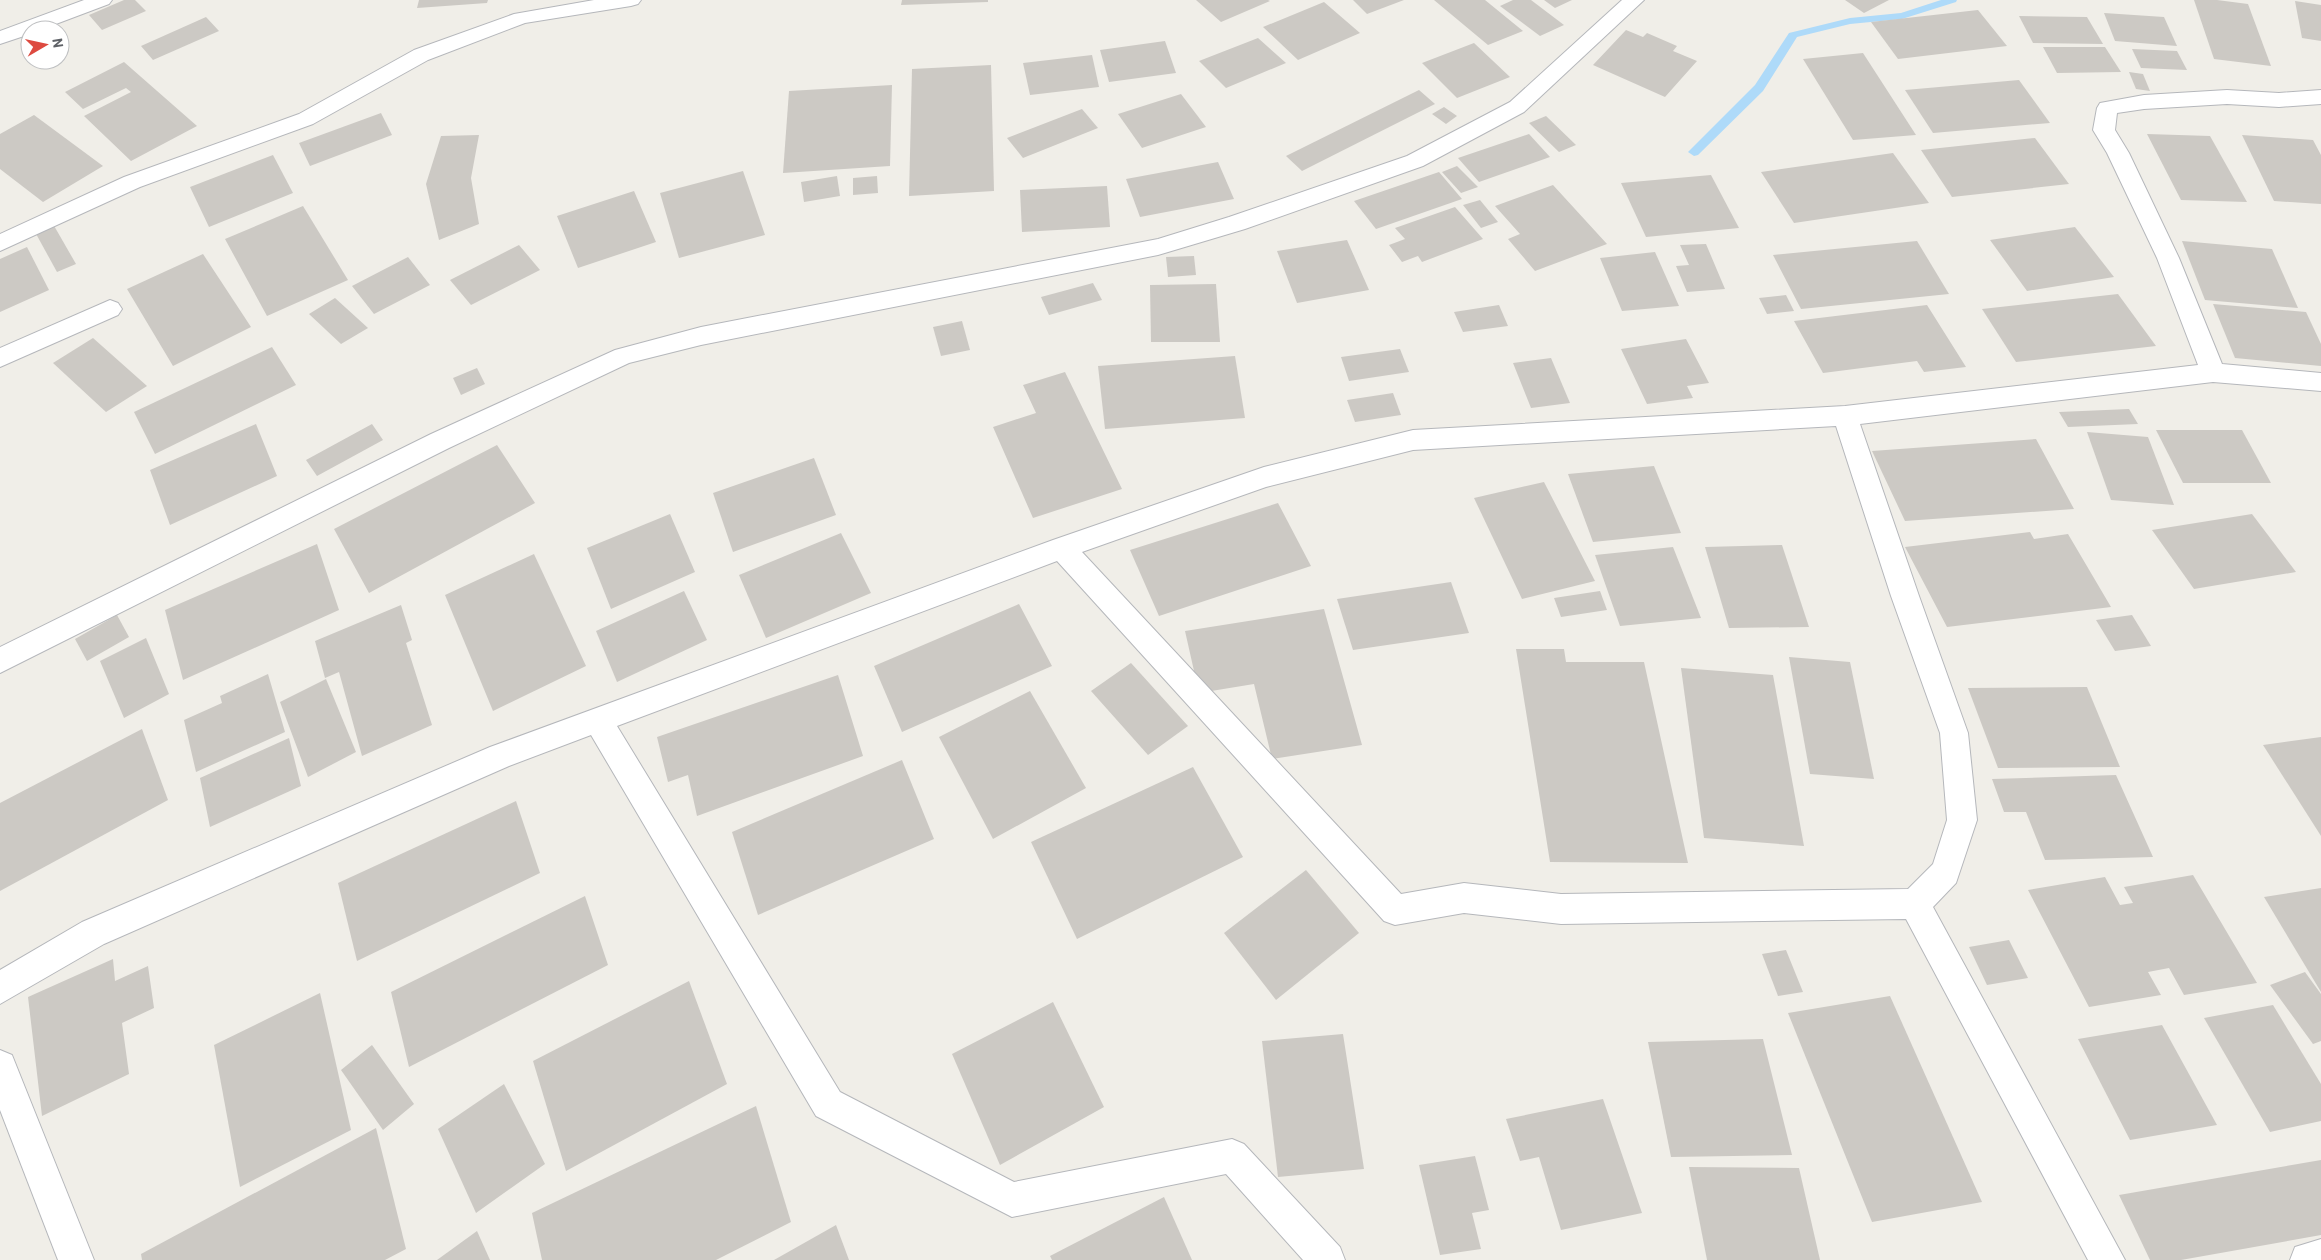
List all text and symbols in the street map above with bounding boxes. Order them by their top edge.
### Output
north arrow [20,20,70,70]
text: N [49,37,67,49]

